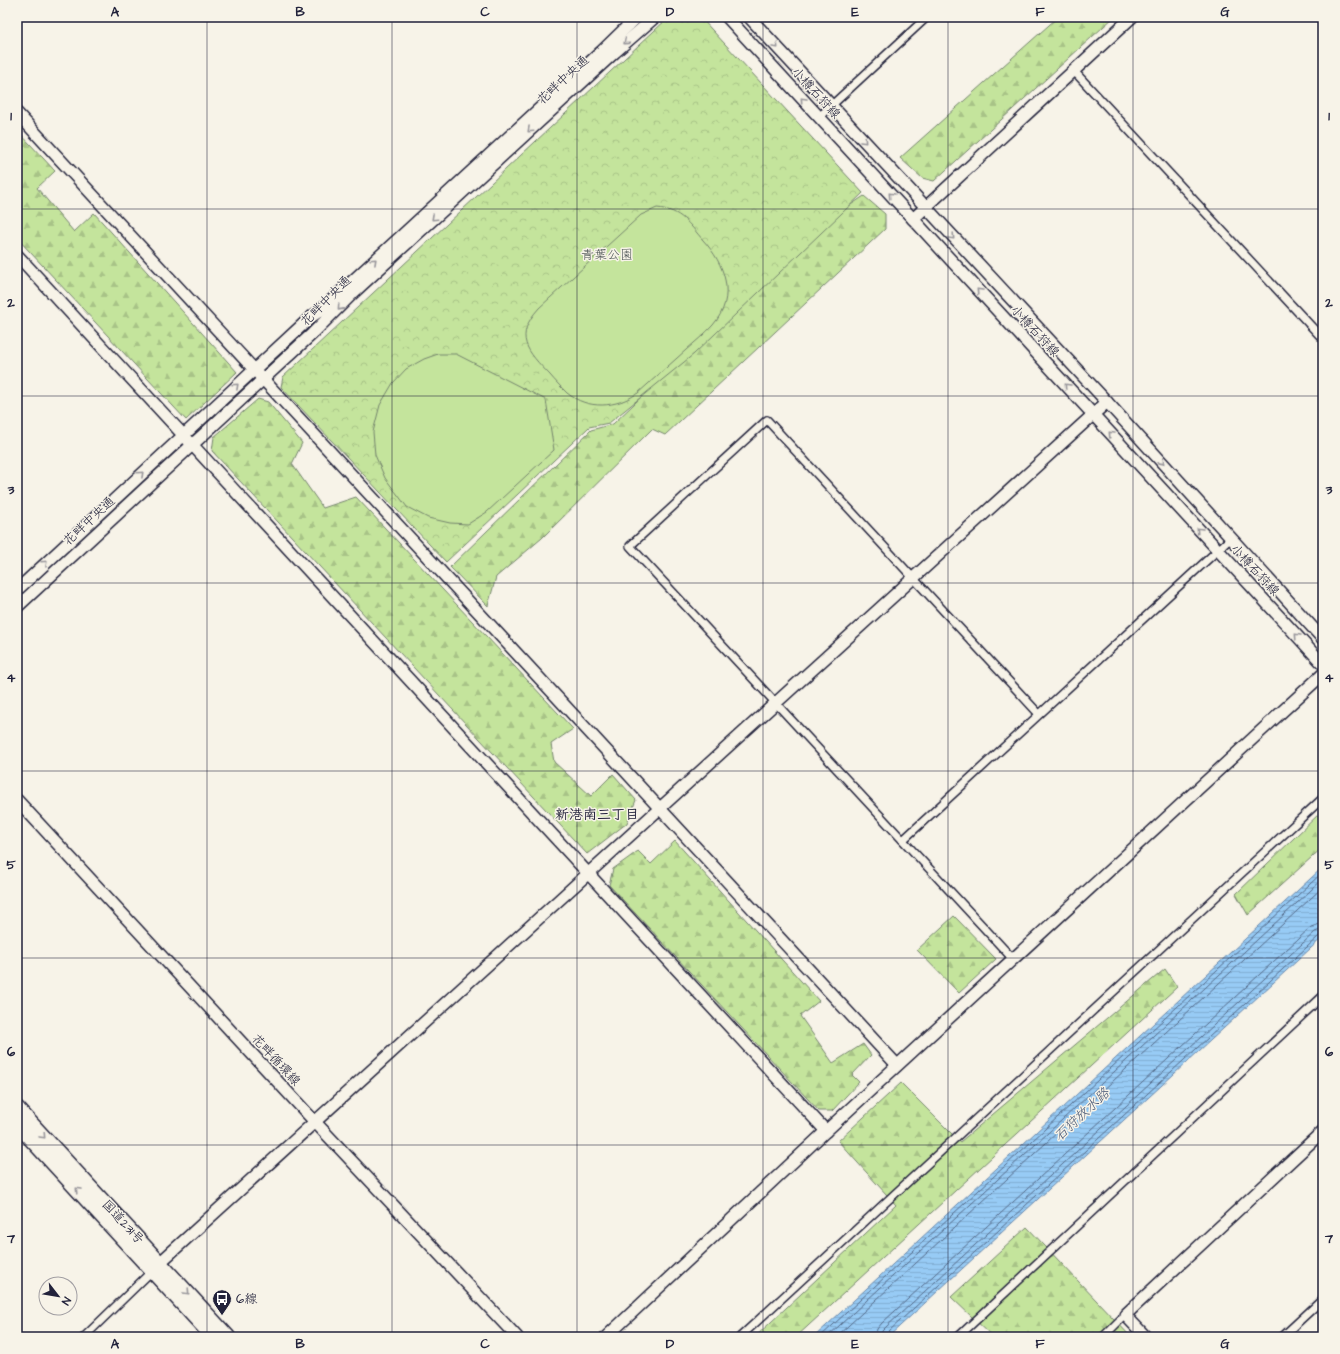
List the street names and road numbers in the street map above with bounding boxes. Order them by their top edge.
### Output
street label: 花畔中央通 [533,51,593,109]
street label: 小樽石狩線 [787,63,845,124]
street label: 花畔中央通 [297,272,355,330]
street label: 小樽石狩線 [1006,301,1064,362]
street label: 花畔中央通 [59,492,119,550]
street label: 小樽石狩線 [1226,540,1284,601]
street label: 花畔循環線 [247,1030,305,1091]
street label: 国道231号 [98,1196,148,1248]

